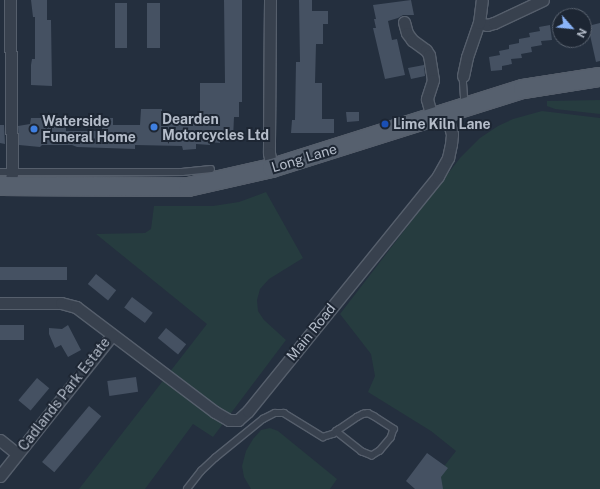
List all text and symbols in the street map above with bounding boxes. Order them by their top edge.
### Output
north arrow [552,8,592,48]
text: N [575,26,589,40]
place label: Dearden Motorcycles Ltd [162,111,269,144]
place label: Waterside Funeral Home [42,113,136,146]
place label: Lime Kiln Lane [393,116,491,132]
marker: Lime Kiln Lane [380,119,390,129]
marker: Dearden Motorcycles Ltd [149,122,159,132]
marker: Waterside Funeral Home [29,124,39,134]
street label: Long Lane [269,140,339,176]
street label: Main Road [283,300,339,364]
street label: Cadlands Park Estate [14,334,114,454]

